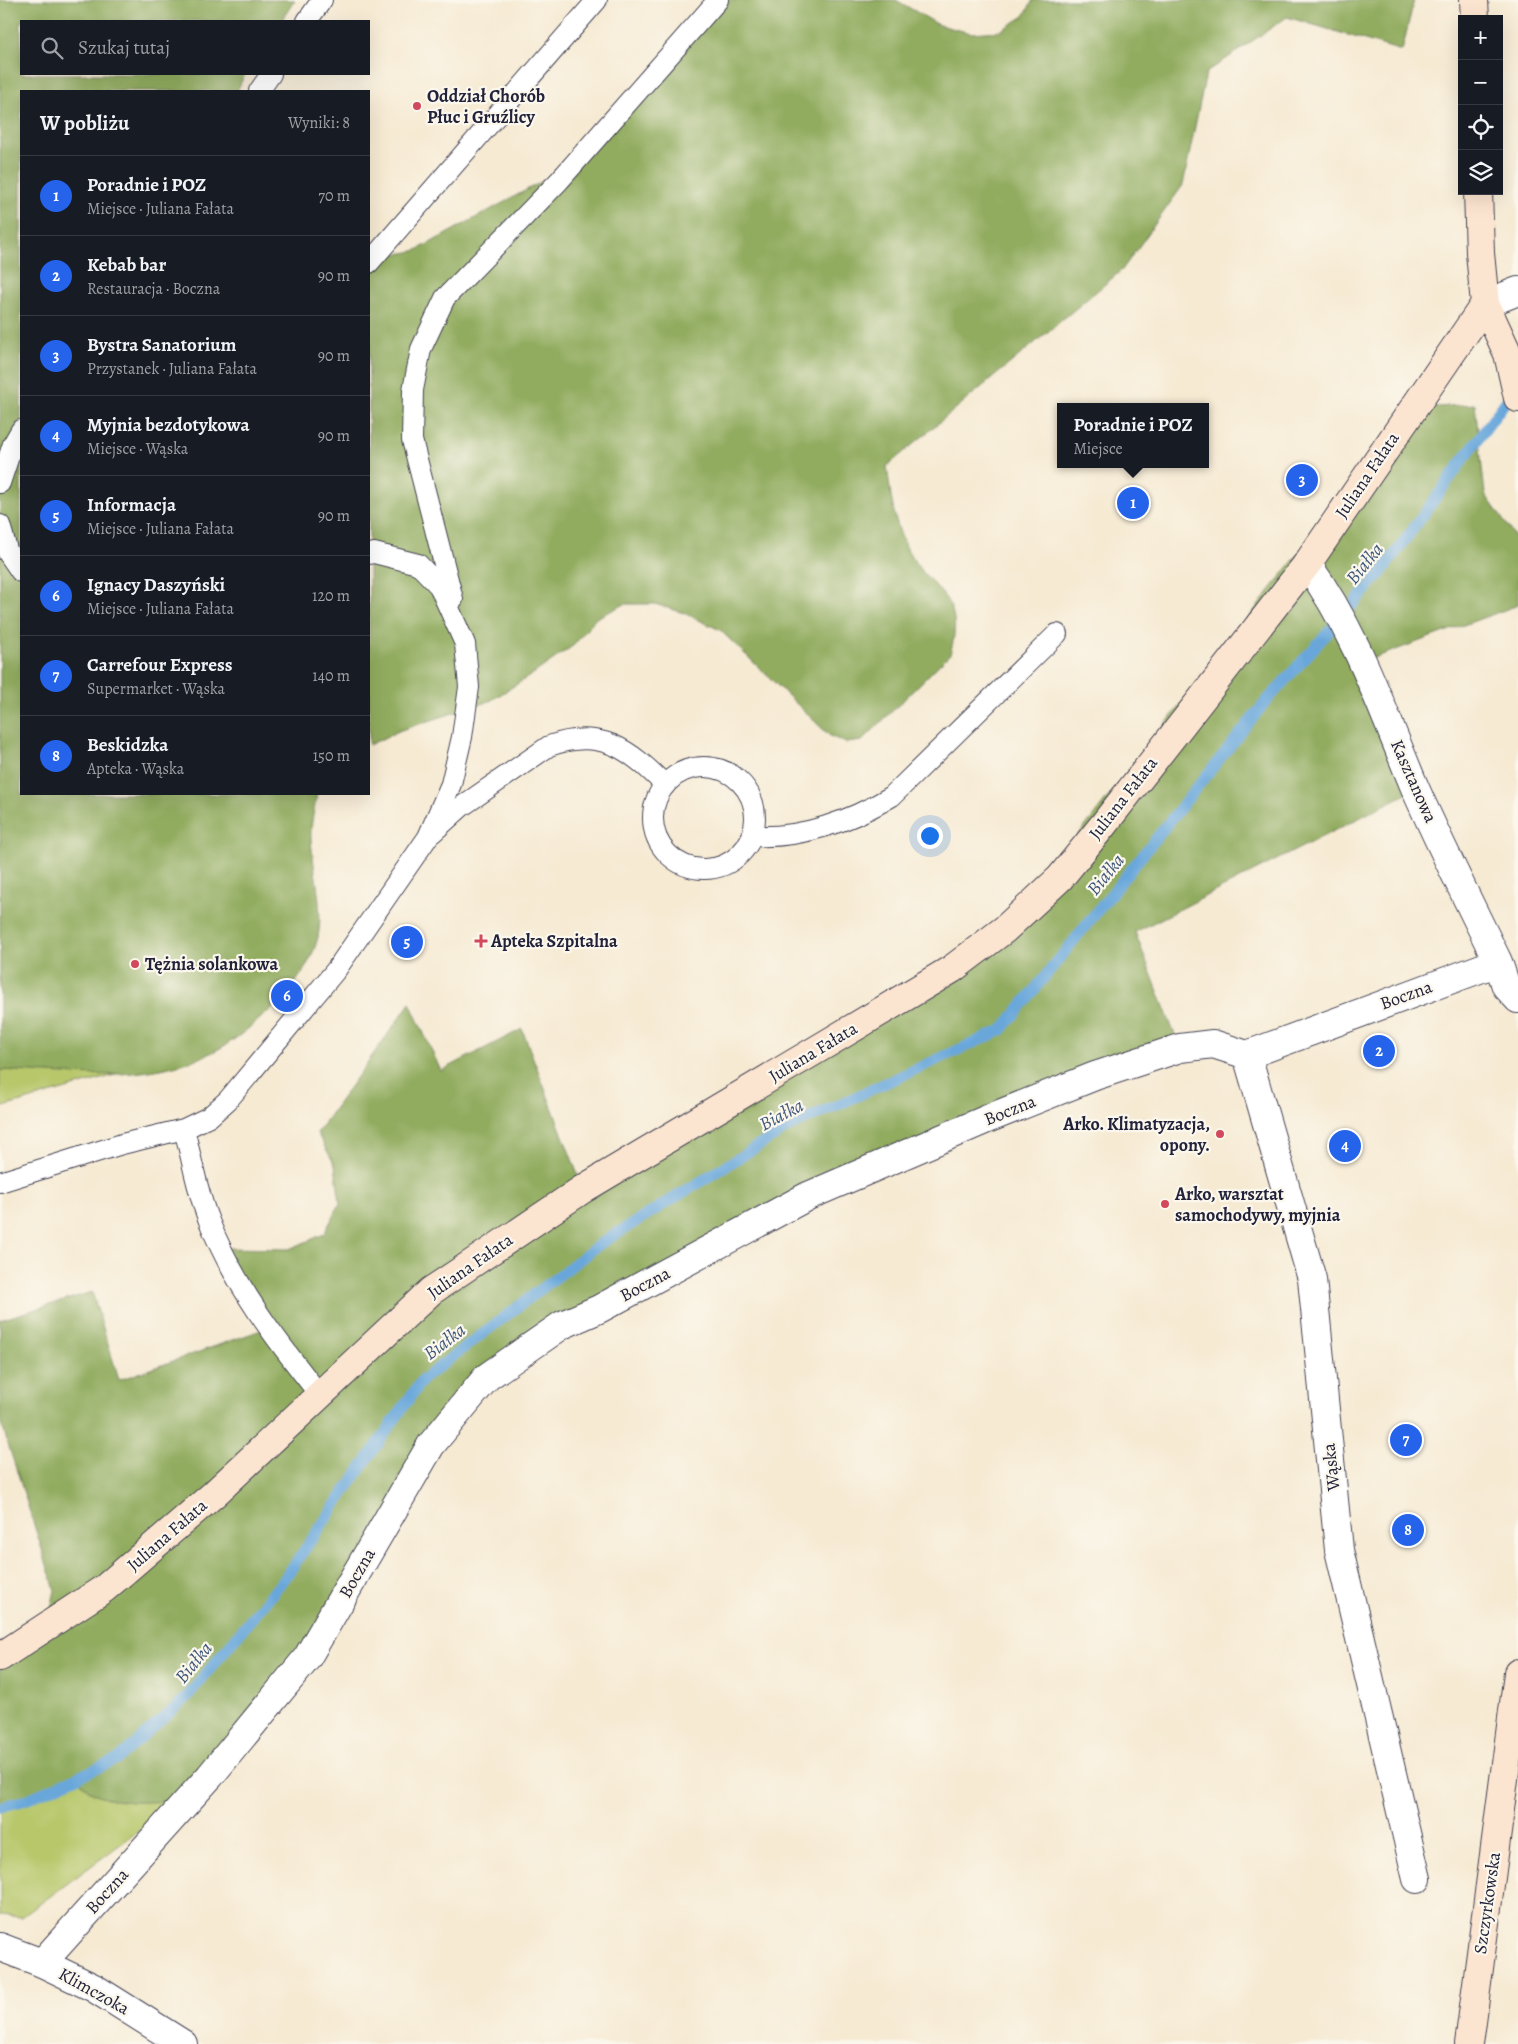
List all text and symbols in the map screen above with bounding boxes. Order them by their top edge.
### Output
map controls [1458,15,1503,195]
button: + [1458,15,1503,60]
search box [20,20,370,75]
icon: search [38,34,66,62]
text: Szukaj tutaj [78,35,170,61]
button: − [1458,60,1503,105]
place label: Oddział Chorób Płuc i Gruźlicy [427,84,545,129]
marker: Oddział Chorób Płuc i Gruźlicy [411,100,423,112]
button: locate [1458,105,1503,150]
text: W pobliżu [40,109,129,137]
text: Wyniki: 8 [288,112,350,134]
button: layers [1458,150,1503,195]
text: Poradnie i POZ [87,172,206,198]
text: 1 [53,185,59,207]
text: 70 m [318,185,350,207]
text: Miejsce · Juliana Fałata [87,198,234,220]
text: Kebab bar [87,252,166,278]
text: 2 [52,265,60,287]
text: 90 m [318,265,350,287]
text: Restauracja · Boczna [87,278,220,300]
text: Bystra Sanatorium [87,332,237,358]
text: 3 [53,345,59,367]
text: 90 m [318,345,350,367]
text: Przystanek · Juliana Fałata [87,358,257,380]
popup [1057,403,1209,468]
text: Myjnia bezdotykowa [87,412,250,438]
text: Poradnie i POZ [1073,412,1193,438]
text: 4 [52,425,60,447]
text: 90 m [318,425,350,447]
street label: Juliana Fałata [1329,427,1405,523]
text: Miejsce · Wąska [87,438,188,460]
text: Miejsce [1073,438,1123,460]
pin: 3 [1286,461,1318,499]
pin: 1 [1117,484,1149,522]
text: Informacja [87,492,176,518]
text: 5 [53,505,59,527]
text: 90 m [318,505,350,527]
text: Miejsce · Juliana Fałata [87,518,234,540]
water label: Białka [1340,537,1390,590]
text: Ignacy Daszyński [87,572,225,598]
text: 6 [52,585,60,607]
text: 120 m [312,585,350,607]
text: Miejsce · Juliana Fałata [87,598,234,620]
text: Carrefour Express [87,652,233,678]
text: 7 [53,665,59,687]
text: 140 m [312,665,350,687]
text: Supermarket · Wąska [87,678,225,700]
text: Beskidzka [87,732,168,758]
street label: Kasztanowa [1385,736,1443,827]
text: 8 [52,745,60,767]
text: 150 m [313,745,350,767]
street label: Juliana Fałata [1083,751,1163,844]
text: Apteka · Wąska [87,758,184,780]
your location [917,823,943,849]
water label: Białka [1081,848,1131,901]
pin: 5 [391,923,423,961]
place label: Apteka Szpitalna [490,929,618,953]
marker: Apteka Szpitalna [475,935,487,947]
place label: Tężnia solankowa [145,952,278,976]
marker: Tężnia solankowa [129,958,141,970]
street label: Boczna [1377,974,1436,1015]
pin: 6 [271,977,303,1015]
street label: Juliana Fałata [764,1016,862,1088]
pin: 2 [1363,1032,1395,1070]
street label: Boczna [981,1089,1040,1131]
water label: Białka [755,1092,808,1137]
place label: Arko. Klimatyzacja, opony. [1062,1112,1210,1157]
pin: 4 [1329,1127,1361,1165]
marker: Arko. Klimatyzacja, opony. [1214,1128,1226,1140]
place label: Arko, warsztat samochodywy, myjnia [1174,1182,1341,1227]
marker: Arko, warsztat samochodywy, myjnia [1159,1198,1171,1210]
street label: Juliana Fałata [422,1227,518,1304]
street label: Boczna [616,1261,675,1307]
water label: Białka [418,1317,471,1366]
pin: 7 [1390,1421,1422,1459]
street label: Wąska [1316,1441,1346,1493]
street label: Juliana Fałata [122,1493,213,1577]
pin: 8 [1392,1511,1424,1549]
street label: Boczna [333,1543,381,1602]
water label: Białka [169,1636,219,1689]
street label: Szczyrkowska [1468,1850,1506,1956]
street label: Boczna [80,1863,134,1919]
street label: Klimczoka [54,1962,134,2021]

